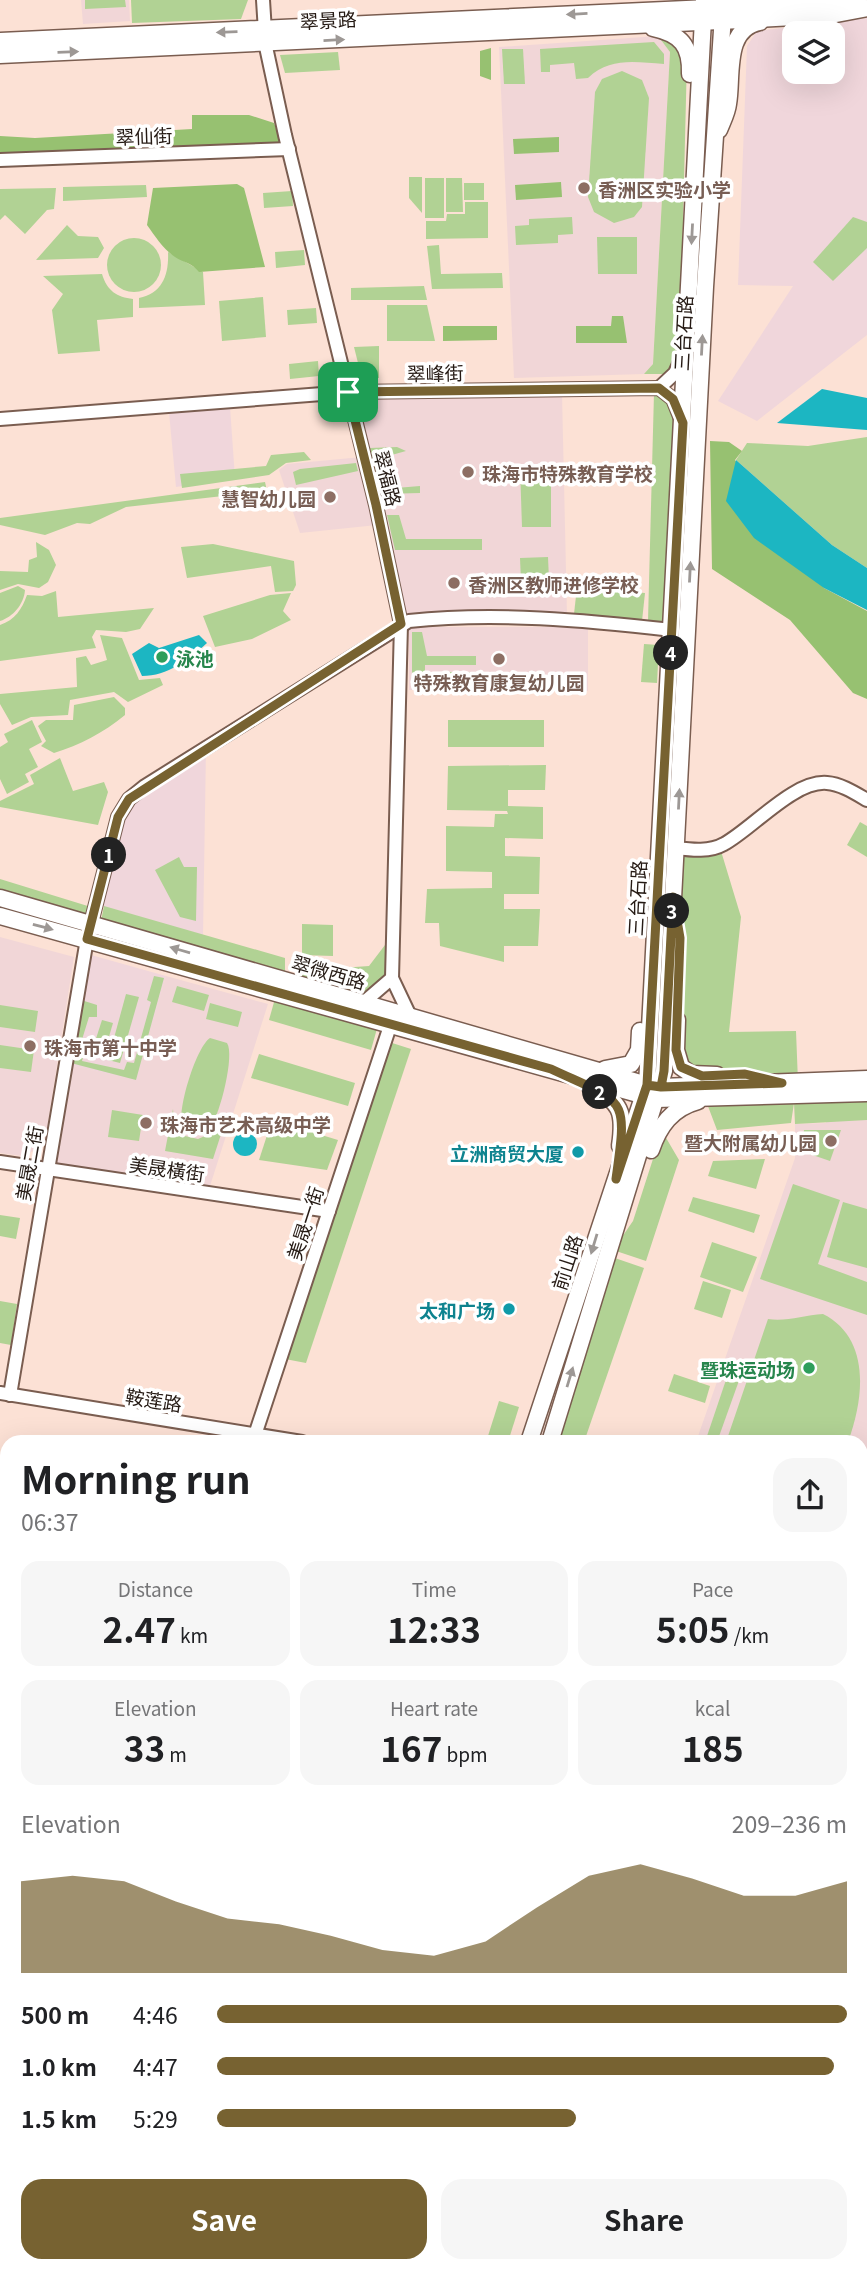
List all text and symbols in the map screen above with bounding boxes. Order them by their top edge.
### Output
street label: 翠景路 [299,4,357,34]
one-way arrow [565,9,587,20]
map controls [782,21,845,84]
button: layers [782,21,845,84]
one-way arrow [216,26,238,37]
one-way arrow [323,34,345,45]
one-way arrow [57,46,79,57]
street label: 翠仙街 [115,121,173,149]
place label: 香洲区实验小学 [598,175,731,202]
marker: 香洲区实验小学 [576,180,592,196]
one-way arrow [687,224,698,246]
street label: 三台石路 [667,294,697,372]
one-way arrow [697,334,708,356]
street label: 翠峰街 [406,358,464,386]
pin [318,362,378,422]
icon: arrive [329,373,367,411]
street label: 翠福路 [369,447,409,509]
place label: 珠海市特殊教育学校 [482,459,653,486]
marker: 珠海市特殊教育学校 [460,464,476,480]
place label: 慧智幼儿园 [221,484,316,511]
marker: 慧智幼儿园 [322,489,338,505]
one-way arrow [685,561,696,583]
place label: 香洲区教师进修学校 [468,570,639,597]
marker: 香洲区教师进修学校 [446,575,462,591]
pin: 4 [654,636,688,670]
text: 4 [665,639,676,666]
place label: 泳池 [176,644,214,671]
marker: 泳池 [154,649,170,665]
marker: 特殊教育康复幼儿园 [491,651,507,667]
place label: 特殊教育康复幼儿园 [413,668,585,695]
one-way arrow [673,788,684,810]
pin: 1 [92,838,126,872]
text: 1 [103,841,114,868]
street label: 三台石路 [621,859,651,937]
pin: 3 [654,894,690,928]
text: 3 [666,897,677,924]
one-way arrow [33,922,55,933]
one-way arrow [169,944,190,954]
street label: 翠微西路 [289,948,369,994]
place label: 珠海市第十中学 [44,1033,177,1060]
marker: 珠海市第十中学 [22,1038,38,1054]
pin: 2 [582,1074,618,1110]
text: 2 [594,1078,605,1105]
place label: 珠海市艺术高级中学 [160,1110,331,1137]
marker: 珠海市艺术高级中学 [138,1115,154,1131]
street label: 美晟二街 [8,1123,48,1203]
place label: 暨大附属幼儿园 [684,1128,817,1155]
marker: 暨大附属幼儿园 [823,1133,839,1149]
place label: 立洲商贸大厦 [450,1139,564,1166]
marker: 立洲商贸大厦 [570,1144,586,1160]
street label: 美晟橫街 [127,1149,207,1187]
street label: 美晟一街 [279,1183,329,1263]
street label: 前山路 [544,1231,588,1293]
one-way arrow [589,1234,599,1255]
place label: 太和广场 [419,1296,495,1323]
marker: 太和广场 [501,1301,517,1317]
place label: 暨珠运动场 [700,1355,795,1382]
marker: 暨珠运动场 [801,1360,817,1376]
one-way arrow [565,1366,575,1387]
street label: 鞍莲路 [124,1381,184,1417]
text: Morning run [21,1450,251,1505]
button: share [773,1458,847,1532]
text: 06:37 [21,1504,78,1538]
text: Distance [118,1575,193,1602]
text: Time [412,1575,456,1602]
text: Pace [692,1575,733,1602]
text: 2.47 [102,1602,176,1653]
text: 12:33 [387,1602,481,1653]
text: 5:05 [656,1602,729,1653]
text: km [176,1621,208,1648]
text: /km [729,1621,769,1648]
text: Elevation [114,1694,197,1721]
text: Heart rate [390,1694,478,1721]
text: kcal [695,1694,730,1721]
text: 33 [124,1721,165,1772]
text: 167 [380,1721,442,1772]
text: 185 [682,1721,744,1772]
text: m [165,1740,187,1767]
text: bpm [442,1740,488,1767]
text: Elevation [21,1806,121,1840]
text: 209–236 m [732,1806,847,1840]
text: 500 m [21,1997,89,2031]
text: 4:46 [133,1997,178,2031]
text: 1.0 km [21,2049,97,2083]
text: 4:47 [133,2049,178,2083]
text: 1.5 km [21,2101,97,2135]
text: 5:29 [133,2101,178,2135]
button: Save [21,2179,427,2259]
button: Share [441,2179,847,2259]

